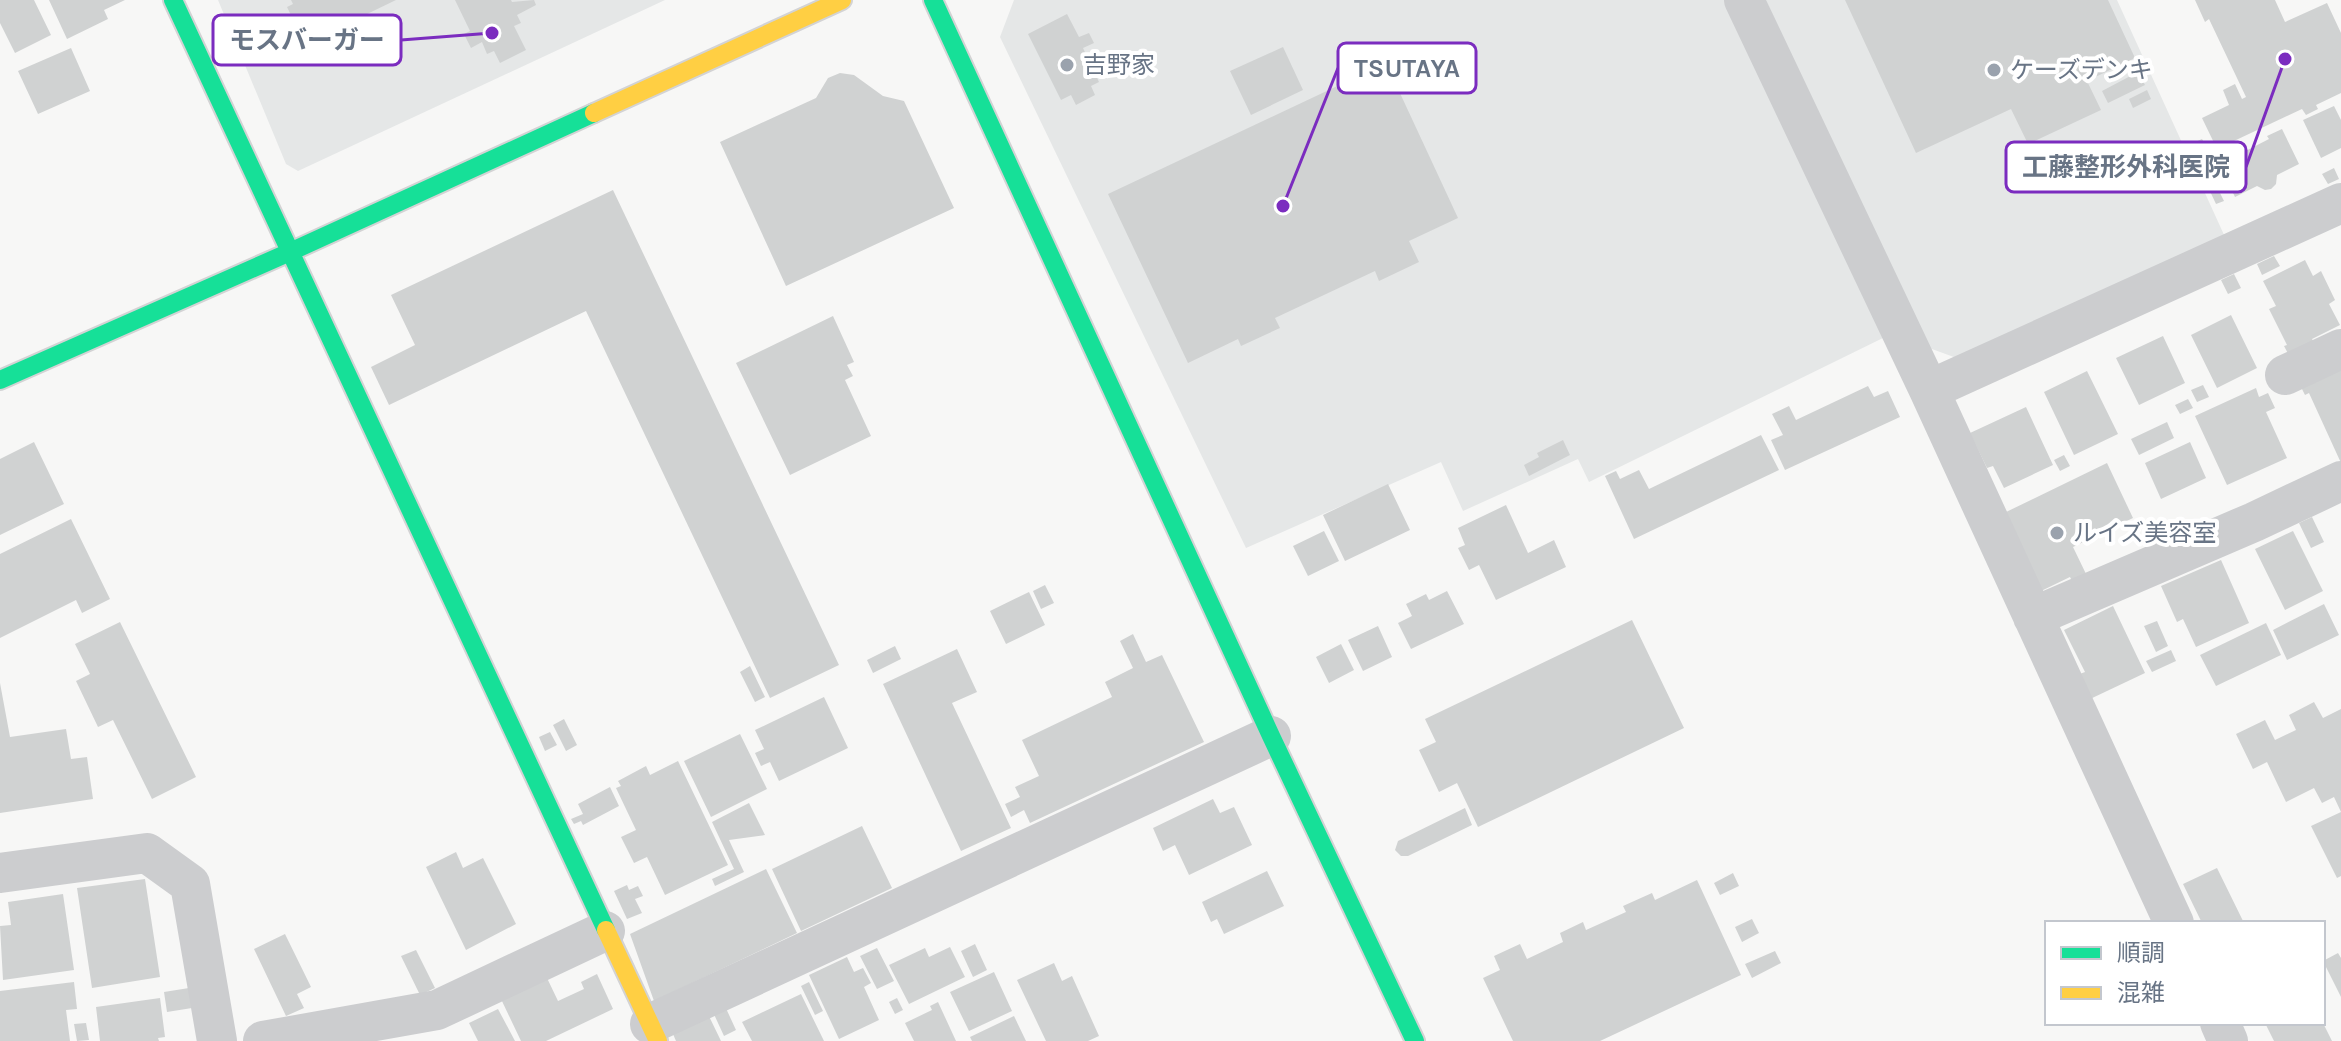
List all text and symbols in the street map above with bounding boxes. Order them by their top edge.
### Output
callout: モスバーガー [213,15,401,65]
text: モスバーガー [229,25,385,56]
callout: TSUTAYA [1338,43,1476,93]
place label: 吉野家 [1083,51,1155,79]
text: TSUTAYA [1354,53,1460,84]
marker: 吉野家 [1058,56,1076,74]
place label: ケーズデンキ [2010,56,2153,84]
marker: ケーズデンキ [1985,61,2003,79]
callout: 工藤整形外科医院 [2006,142,2246,192]
text: 工藤整形外科医院 [2022,152,2230,183]
place label: ルイズ美容室 [2073,519,2216,547]
marker: ルイズ美容室 [2048,524,2066,542]
legend [2045,921,2325,1025]
text: 順調 [2117,939,2165,967]
text: 混雑 [2117,979,2165,1007]

